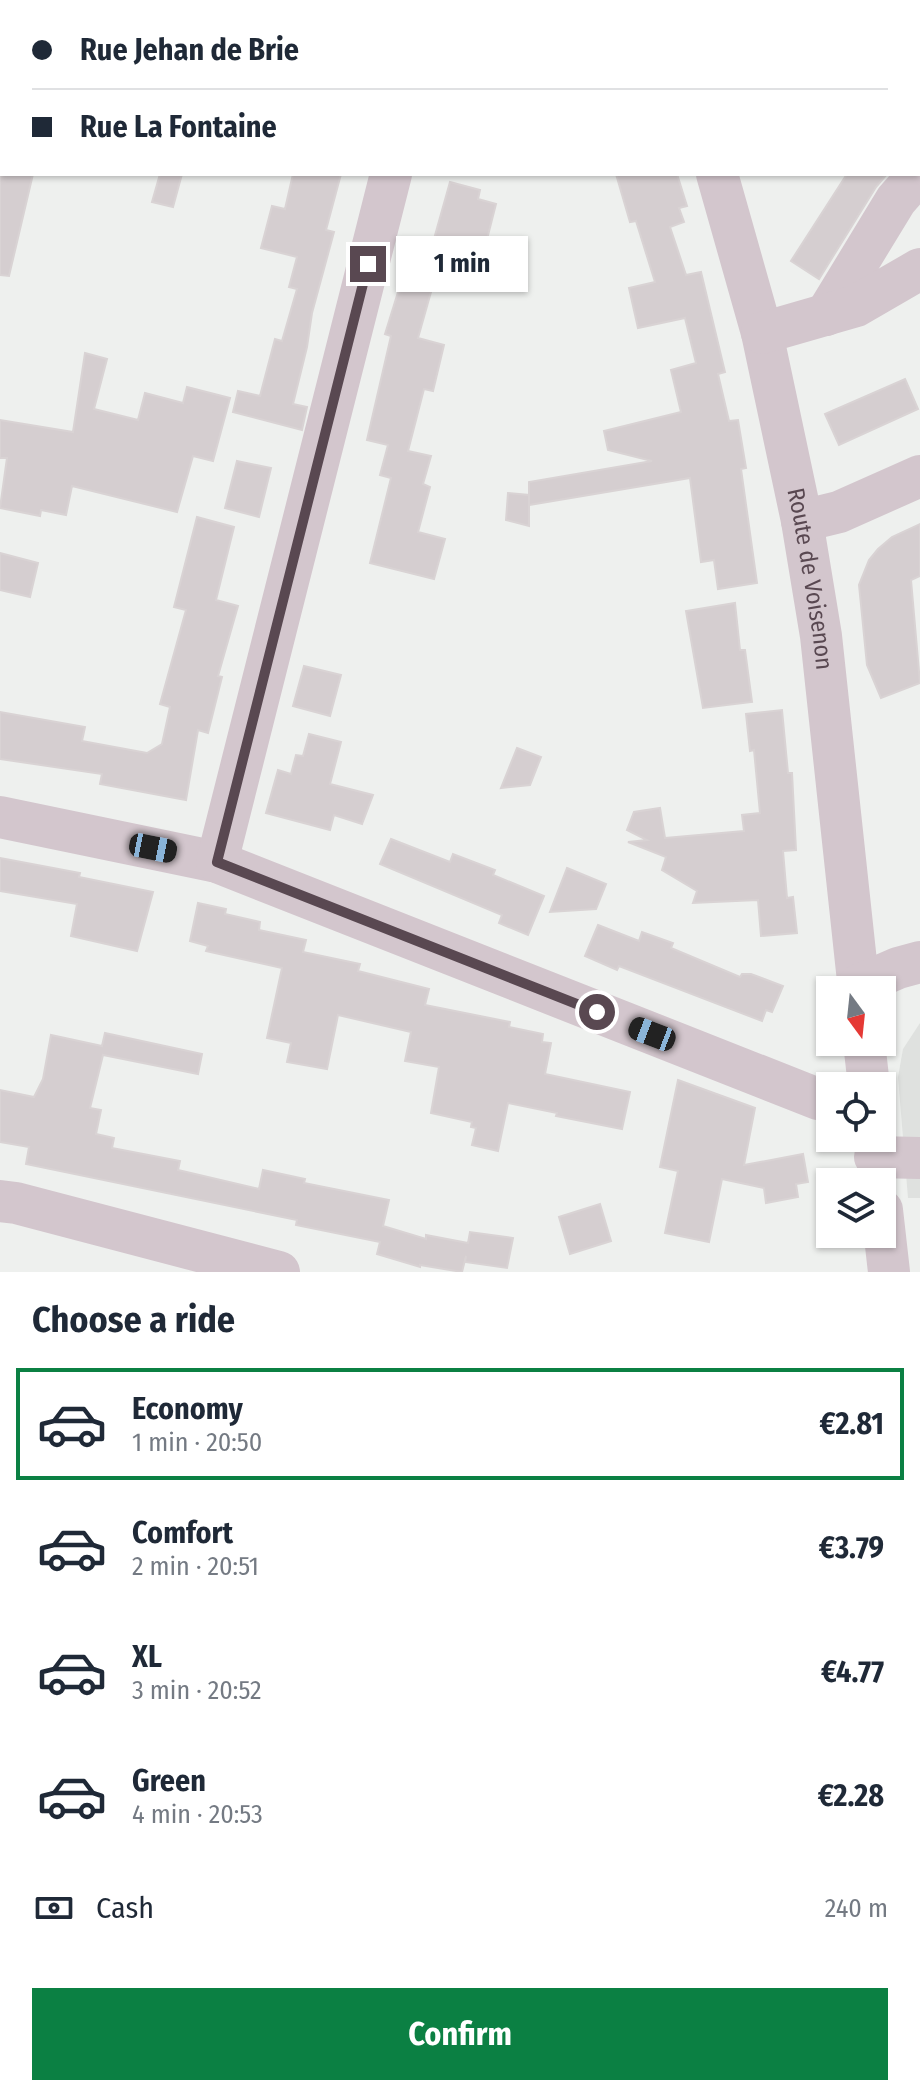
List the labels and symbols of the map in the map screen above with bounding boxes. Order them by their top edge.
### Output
callout: 1 min [396,236,528,292]
route end [350,246,386,282]
street label: Route de Voisenon [781,486,839,671]
car [127,832,179,864]
north arrow [816,976,896,1056]
route start [579,994,615,1030]
car [625,1014,679,1054]

